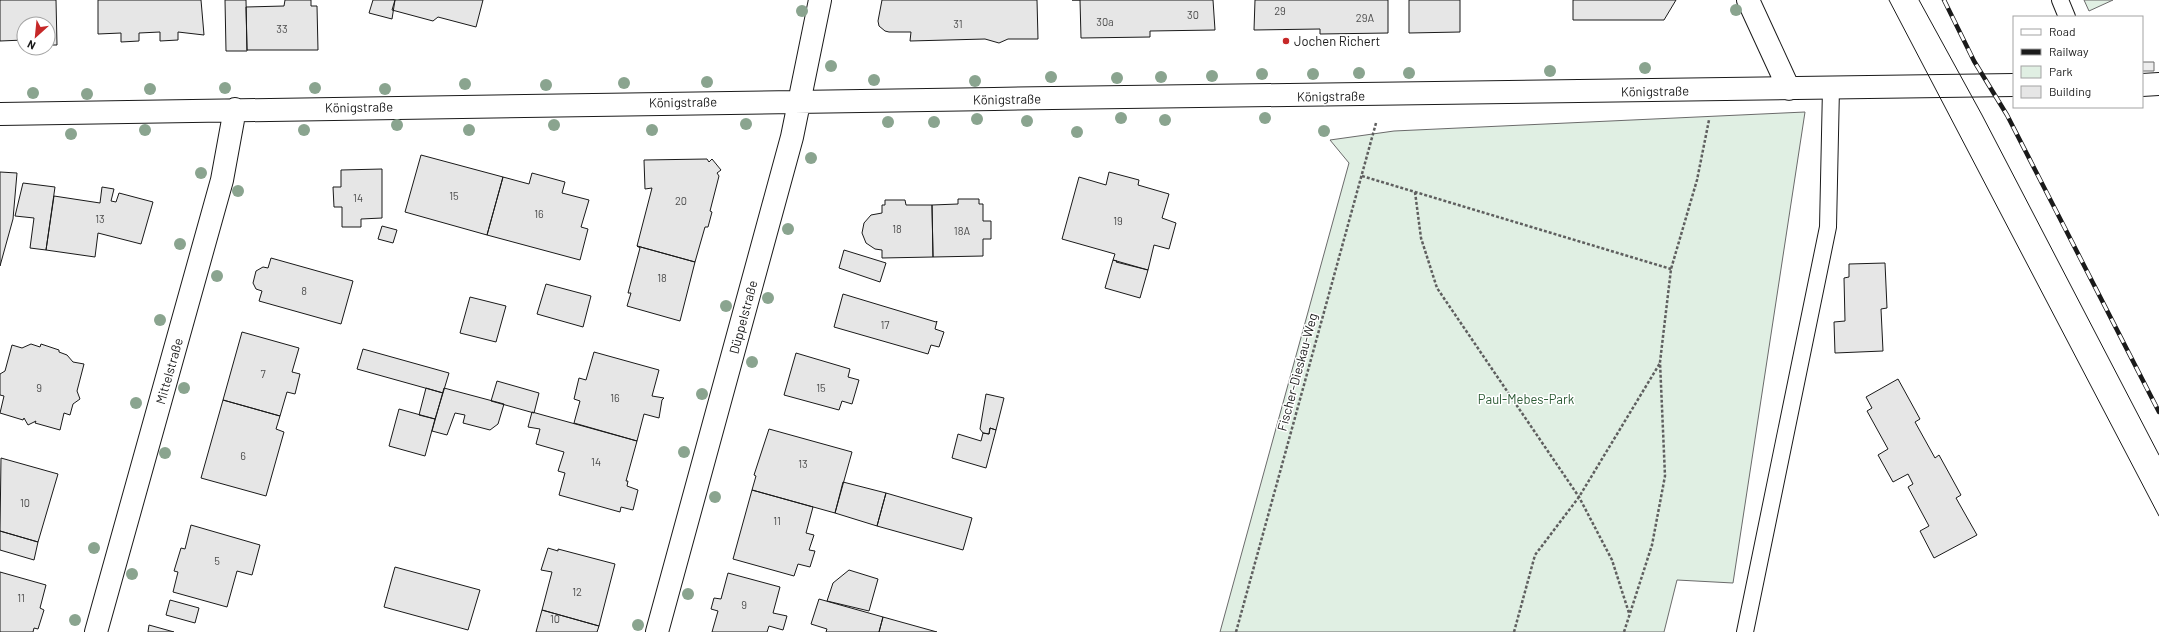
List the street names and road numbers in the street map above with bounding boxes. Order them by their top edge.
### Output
street label: Königstraße [1621,82,1689,100]
street label: Königstraße [1297,87,1365,105]
street label: Königstraße [973,90,1041,108]
street label: Königstraße [649,93,717,111]
street label: Königstraße [325,98,393,116]
street label: Düppelstraße [725,278,761,356]
street label: Fischer-Dieskau-Weg [1274,311,1320,433]
street label: Mittelstraße [152,336,186,406]

